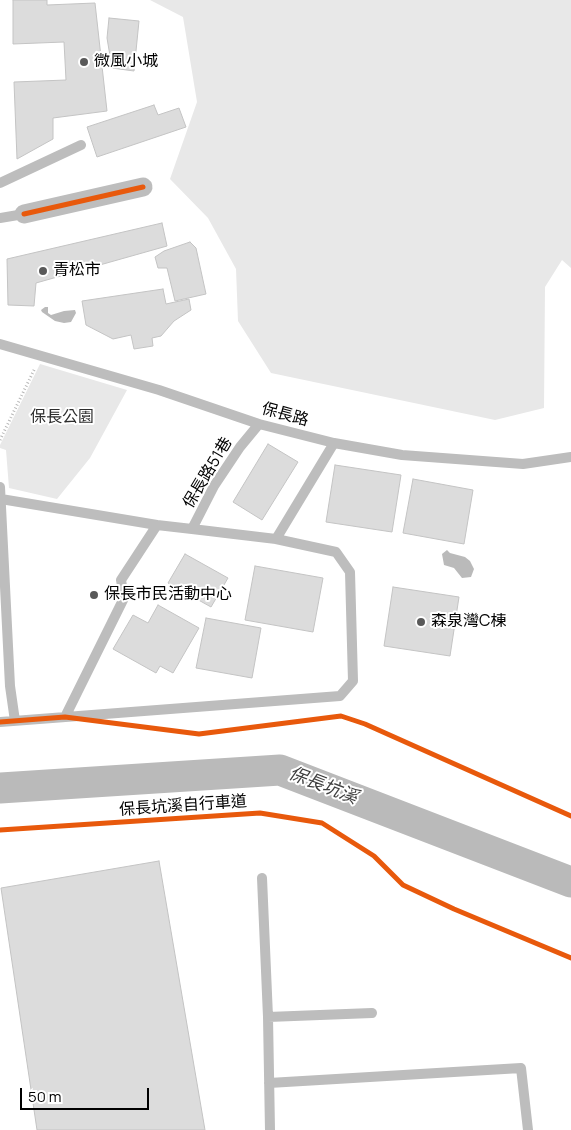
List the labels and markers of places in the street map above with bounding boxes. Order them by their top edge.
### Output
place label: 微風小城 [94,52,158,72]
marker: 微風小城 [78,56,90,68]
place label: 青松市 [53,261,101,281]
marker: 青松市 [37,265,49,277]
place label: 保長市民活動中心 [104,585,232,605]
marker: 保長市民活動中心 [88,589,100,601]
place label: 森泉灣C棟 [431,612,506,632]
marker: 森泉灣C棟 [415,616,427,628]

